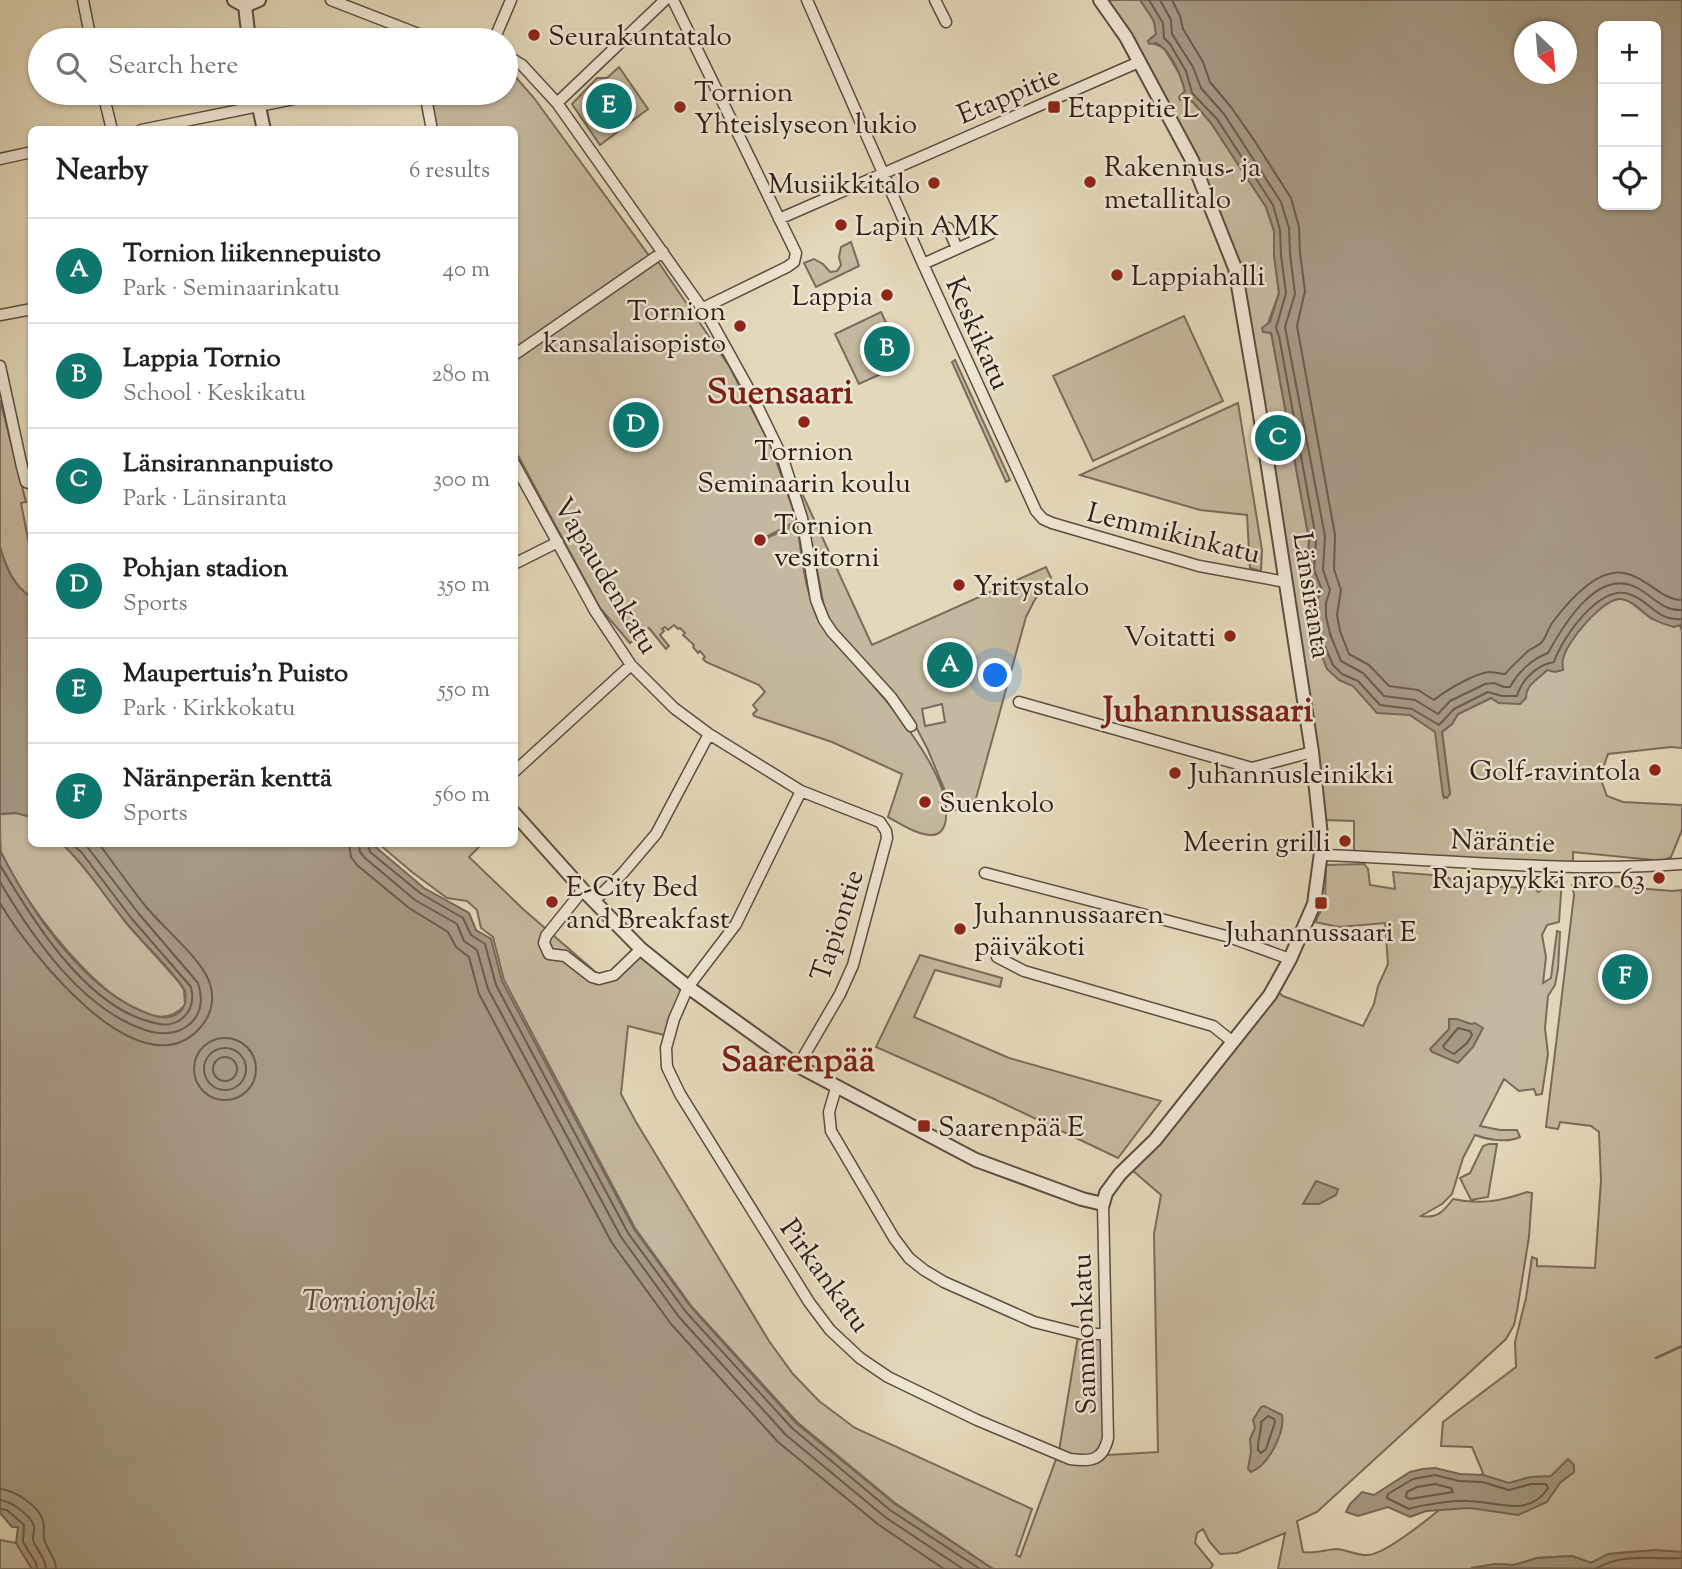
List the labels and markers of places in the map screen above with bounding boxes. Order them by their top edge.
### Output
place label: Seurakuntatalo [548,18,732,58]
marker: Seurakuntatalo [526,27,542,43]
place label: Tornion Yhteislyseon lukio [694,74,917,146]
pin: E [586,80,632,132]
place label: Etappitie L [1068,90,1199,130]
marker: Tornion Yhteislyseon lukio [672,99,688,115]
marker: Etappitie L [1046,99,1062,115]
place label: Rakennus- ja metallitalo [1104,149,1261,221]
place label: Musiikkitalo [768,166,920,206]
marker: Rakennus- ja metallitalo [1082,174,1098,190]
marker: Musiikkitalo [926,175,942,191]
place label: Lapin AMK [855,208,999,248]
marker: Lapin AMK [833,217,849,233]
place label: Lappiahalli [1131,258,1265,298]
marker: Lappiahalli [1109,267,1125,283]
place label: Lappia [792,278,873,318]
marker: Lappia [879,287,895,303]
place label: Tornion kansalaisopisto [543,293,726,365]
marker: Tornion kansalaisopisto [732,318,748,334]
pin: B [864,323,910,375]
pin: D [613,399,659,451]
pin: C [1255,412,1301,464]
marker: Tornion Seminaarin koulu [796,414,812,430]
place label: Tornion Seminaarin koulu [697,433,911,505]
place label: Tornion vesitorni [774,507,880,579]
marker: Tornion vesitorni [752,532,768,548]
place label: Yritystalo [973,568,1089,608]
marker: Yritystalo [951,577,967,593]
place label: Voitatti [1124,619,1216,659]
marker: Voitatti [1222,628,1238,644]
pin: A [927,639,973,691]
place label: Golf-ravintola [1469,753,1641,793]
place label: Juhannusleinikki [1187,756,1394,796]
marker: Golf-ravintola [1647,762,1663,778]
marker: Juhannusleinikki [1167,765,1183,781]
place label: Suenkolo [939,785,1054,825]
marker: Suenkolo [917,794,933,810]
place label: Meerin grilli [1183,824,1331,864]
marker: Meerin grilli [1337,833,1353,849]
place label: Rajapyykki nro 63 [1432,861,1645,901]
place label: E-City Bed and Breakfast [566,869,730,941]
marker: Rajapyykki nro 63 [1651,870,1667,886]
marker: E-City Bed and Breakfast [544,894,560,910]
marker: Juhannussaari E [1313,895,1329,911]
place label: Juhannussaaren päiväkoti [972,896,1164,968]
place label: Juhannussaari E [1223,914,1417,954]
marker: Juhannussaaren päiväkoti [952,921,968,937]
pin: F [1602,951,1648,1003]
place label: Saarenpää E [938,1109,1084,1149]
marker: Saarenpää E [916,1118,932,1134]

